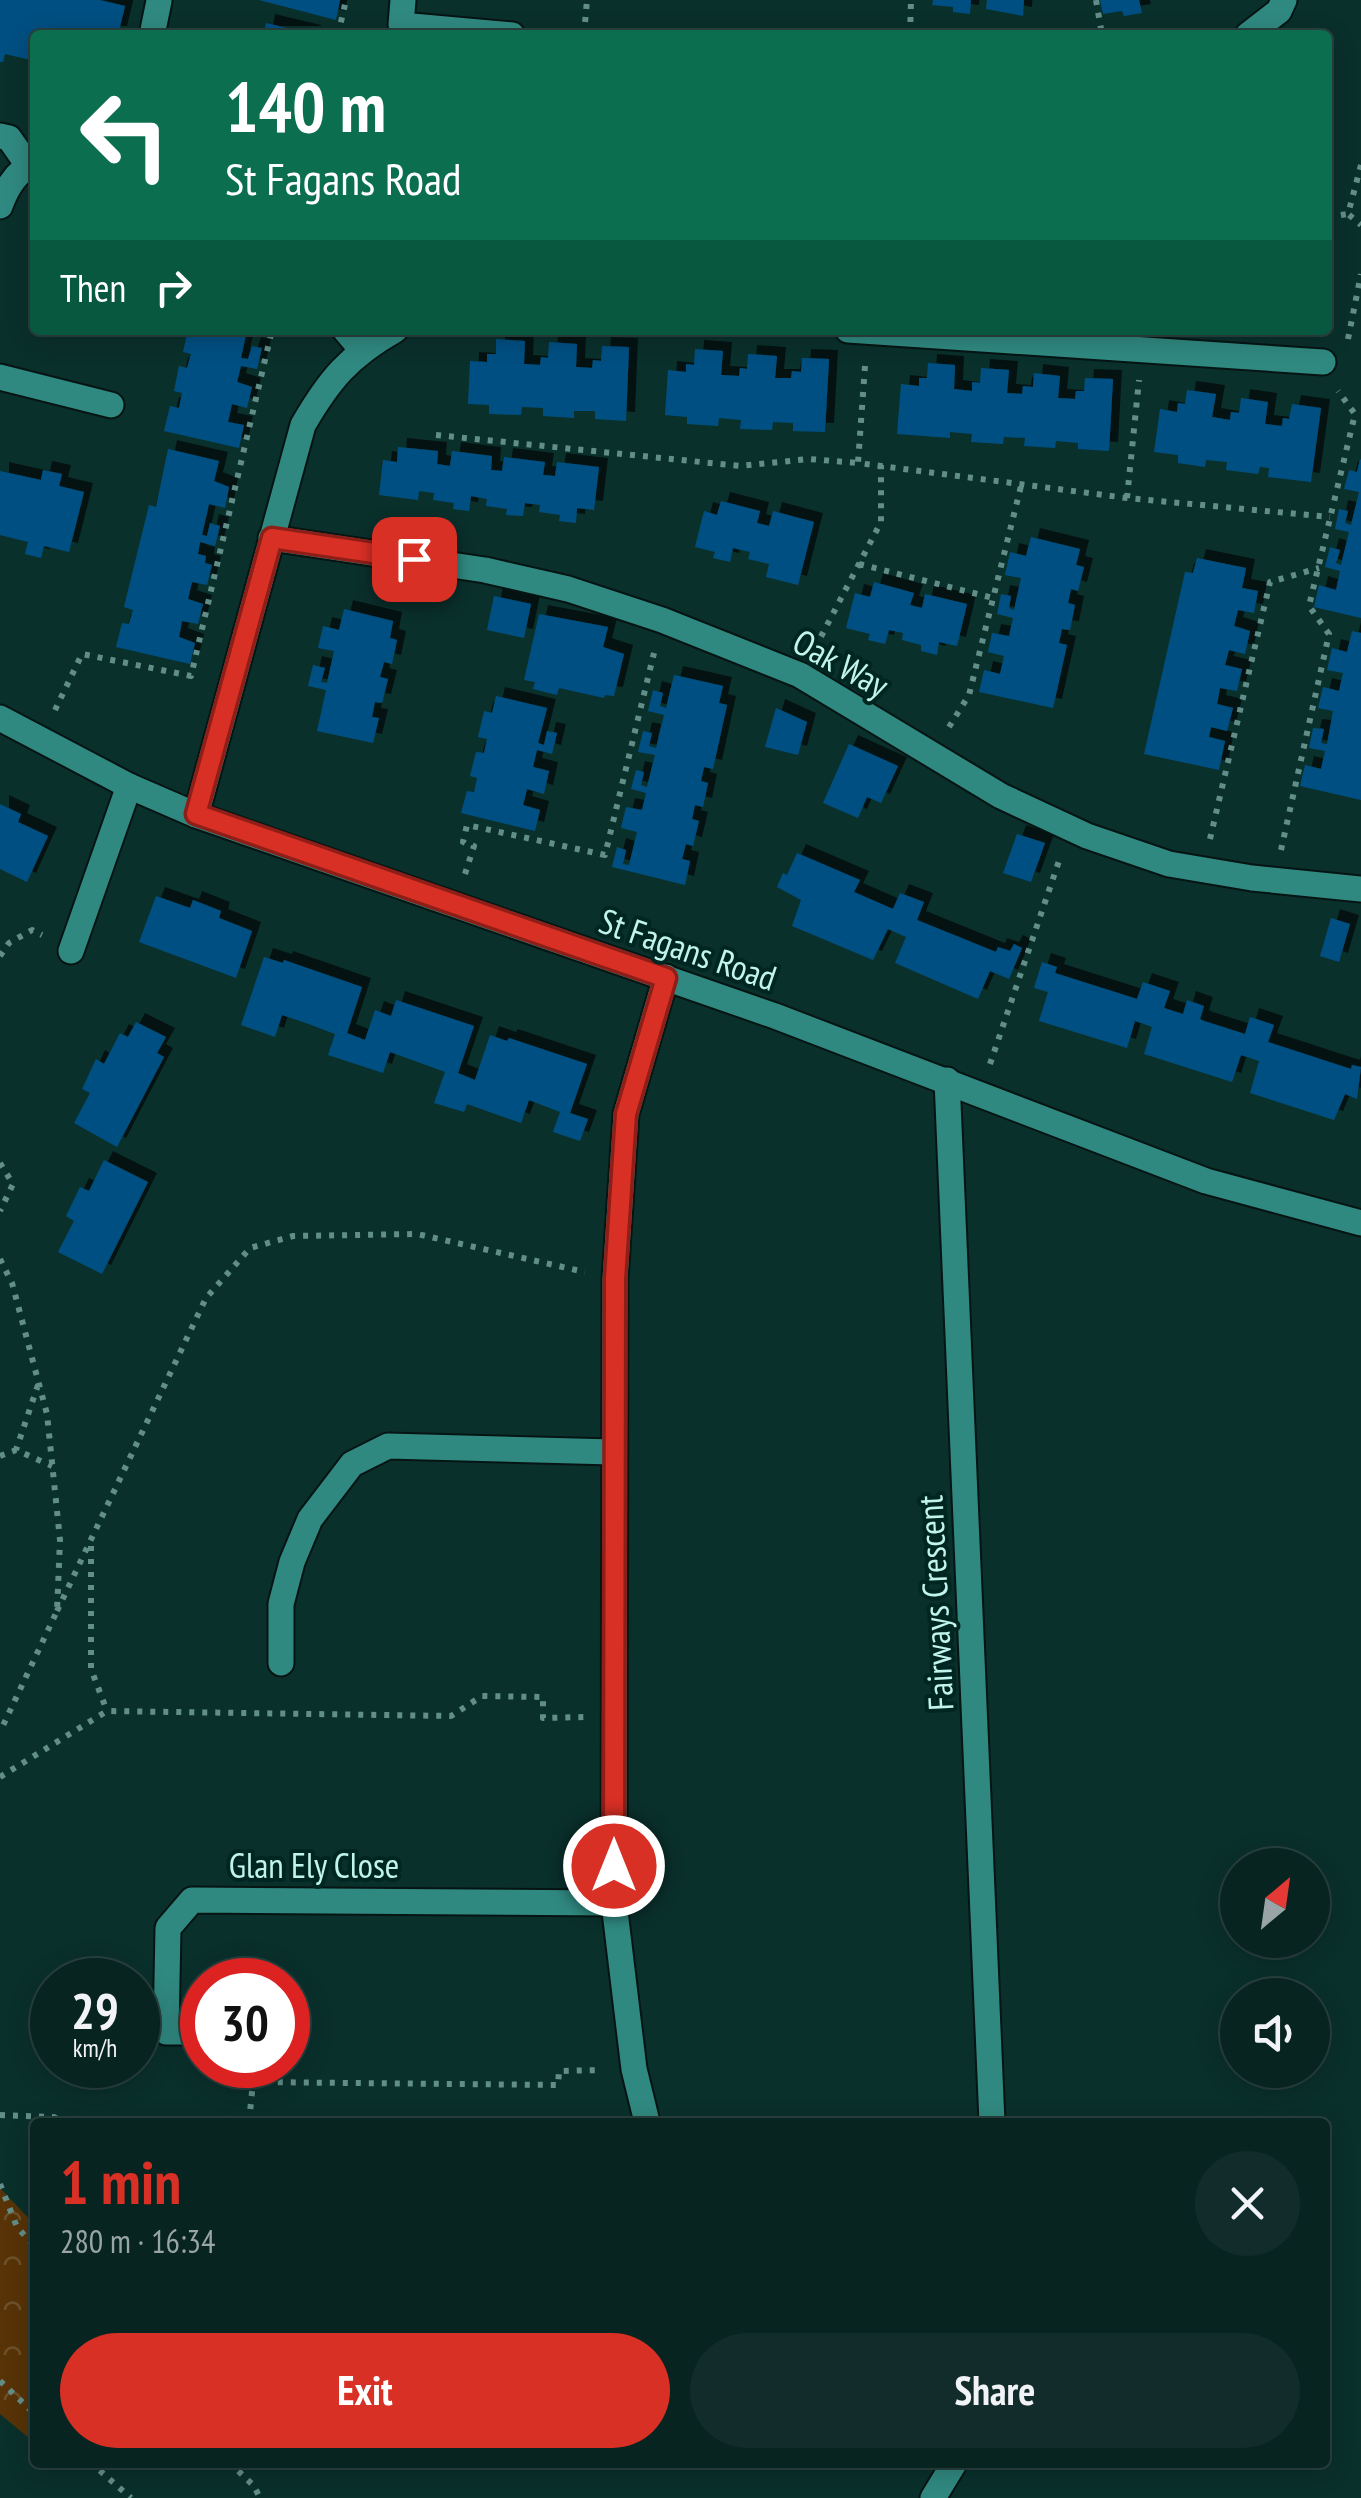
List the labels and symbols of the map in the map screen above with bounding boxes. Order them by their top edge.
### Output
pin [372,517,457,602]
street label: Oak Way [785,618,898,708]
street label: St Fagans Road [594,897,782,1001]
street label: Fairways Crescent [906,1494,964,1712]
position arrow [562,1814,666,1918]
street label: Glan Ely Close [229,1842,399,1888]
north arrow [1220,1848,1330,1958]
speed limit sign: 30 [180,1958,310,2088]

